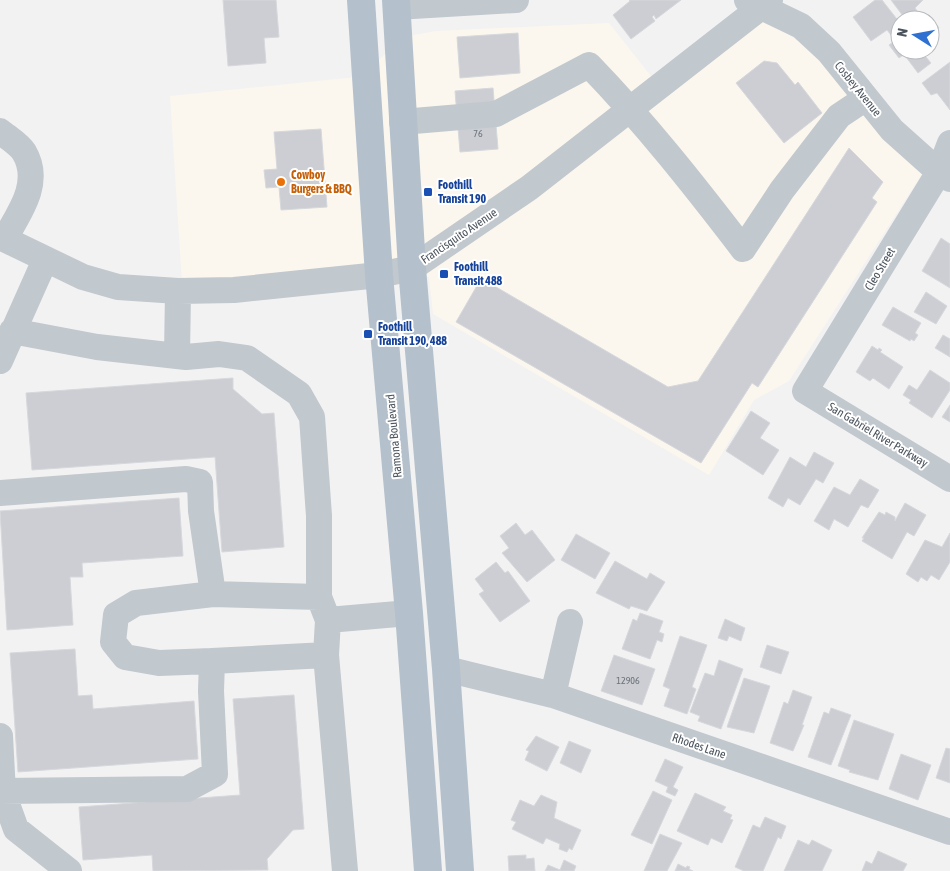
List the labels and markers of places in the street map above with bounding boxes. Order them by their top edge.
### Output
place label: Cowboy Burgers & BBQ [291,168,352,196]
marker: Cowboy Burgers & BBQ [275,176,287,188]
place label: Foothill Transit 190 [438,178,487,206]
marker: Foothill Transit 190 [422,186,434,198]
place label: Foothill Transit 488 [454,260,503,288]
marker: Foothill Transit 488 [438,268,450,280]
place label: Foothill Transit 190, 488 [378,320,447,348]
marker: Foothill Transit 190, 488 [362,328,374,340]

